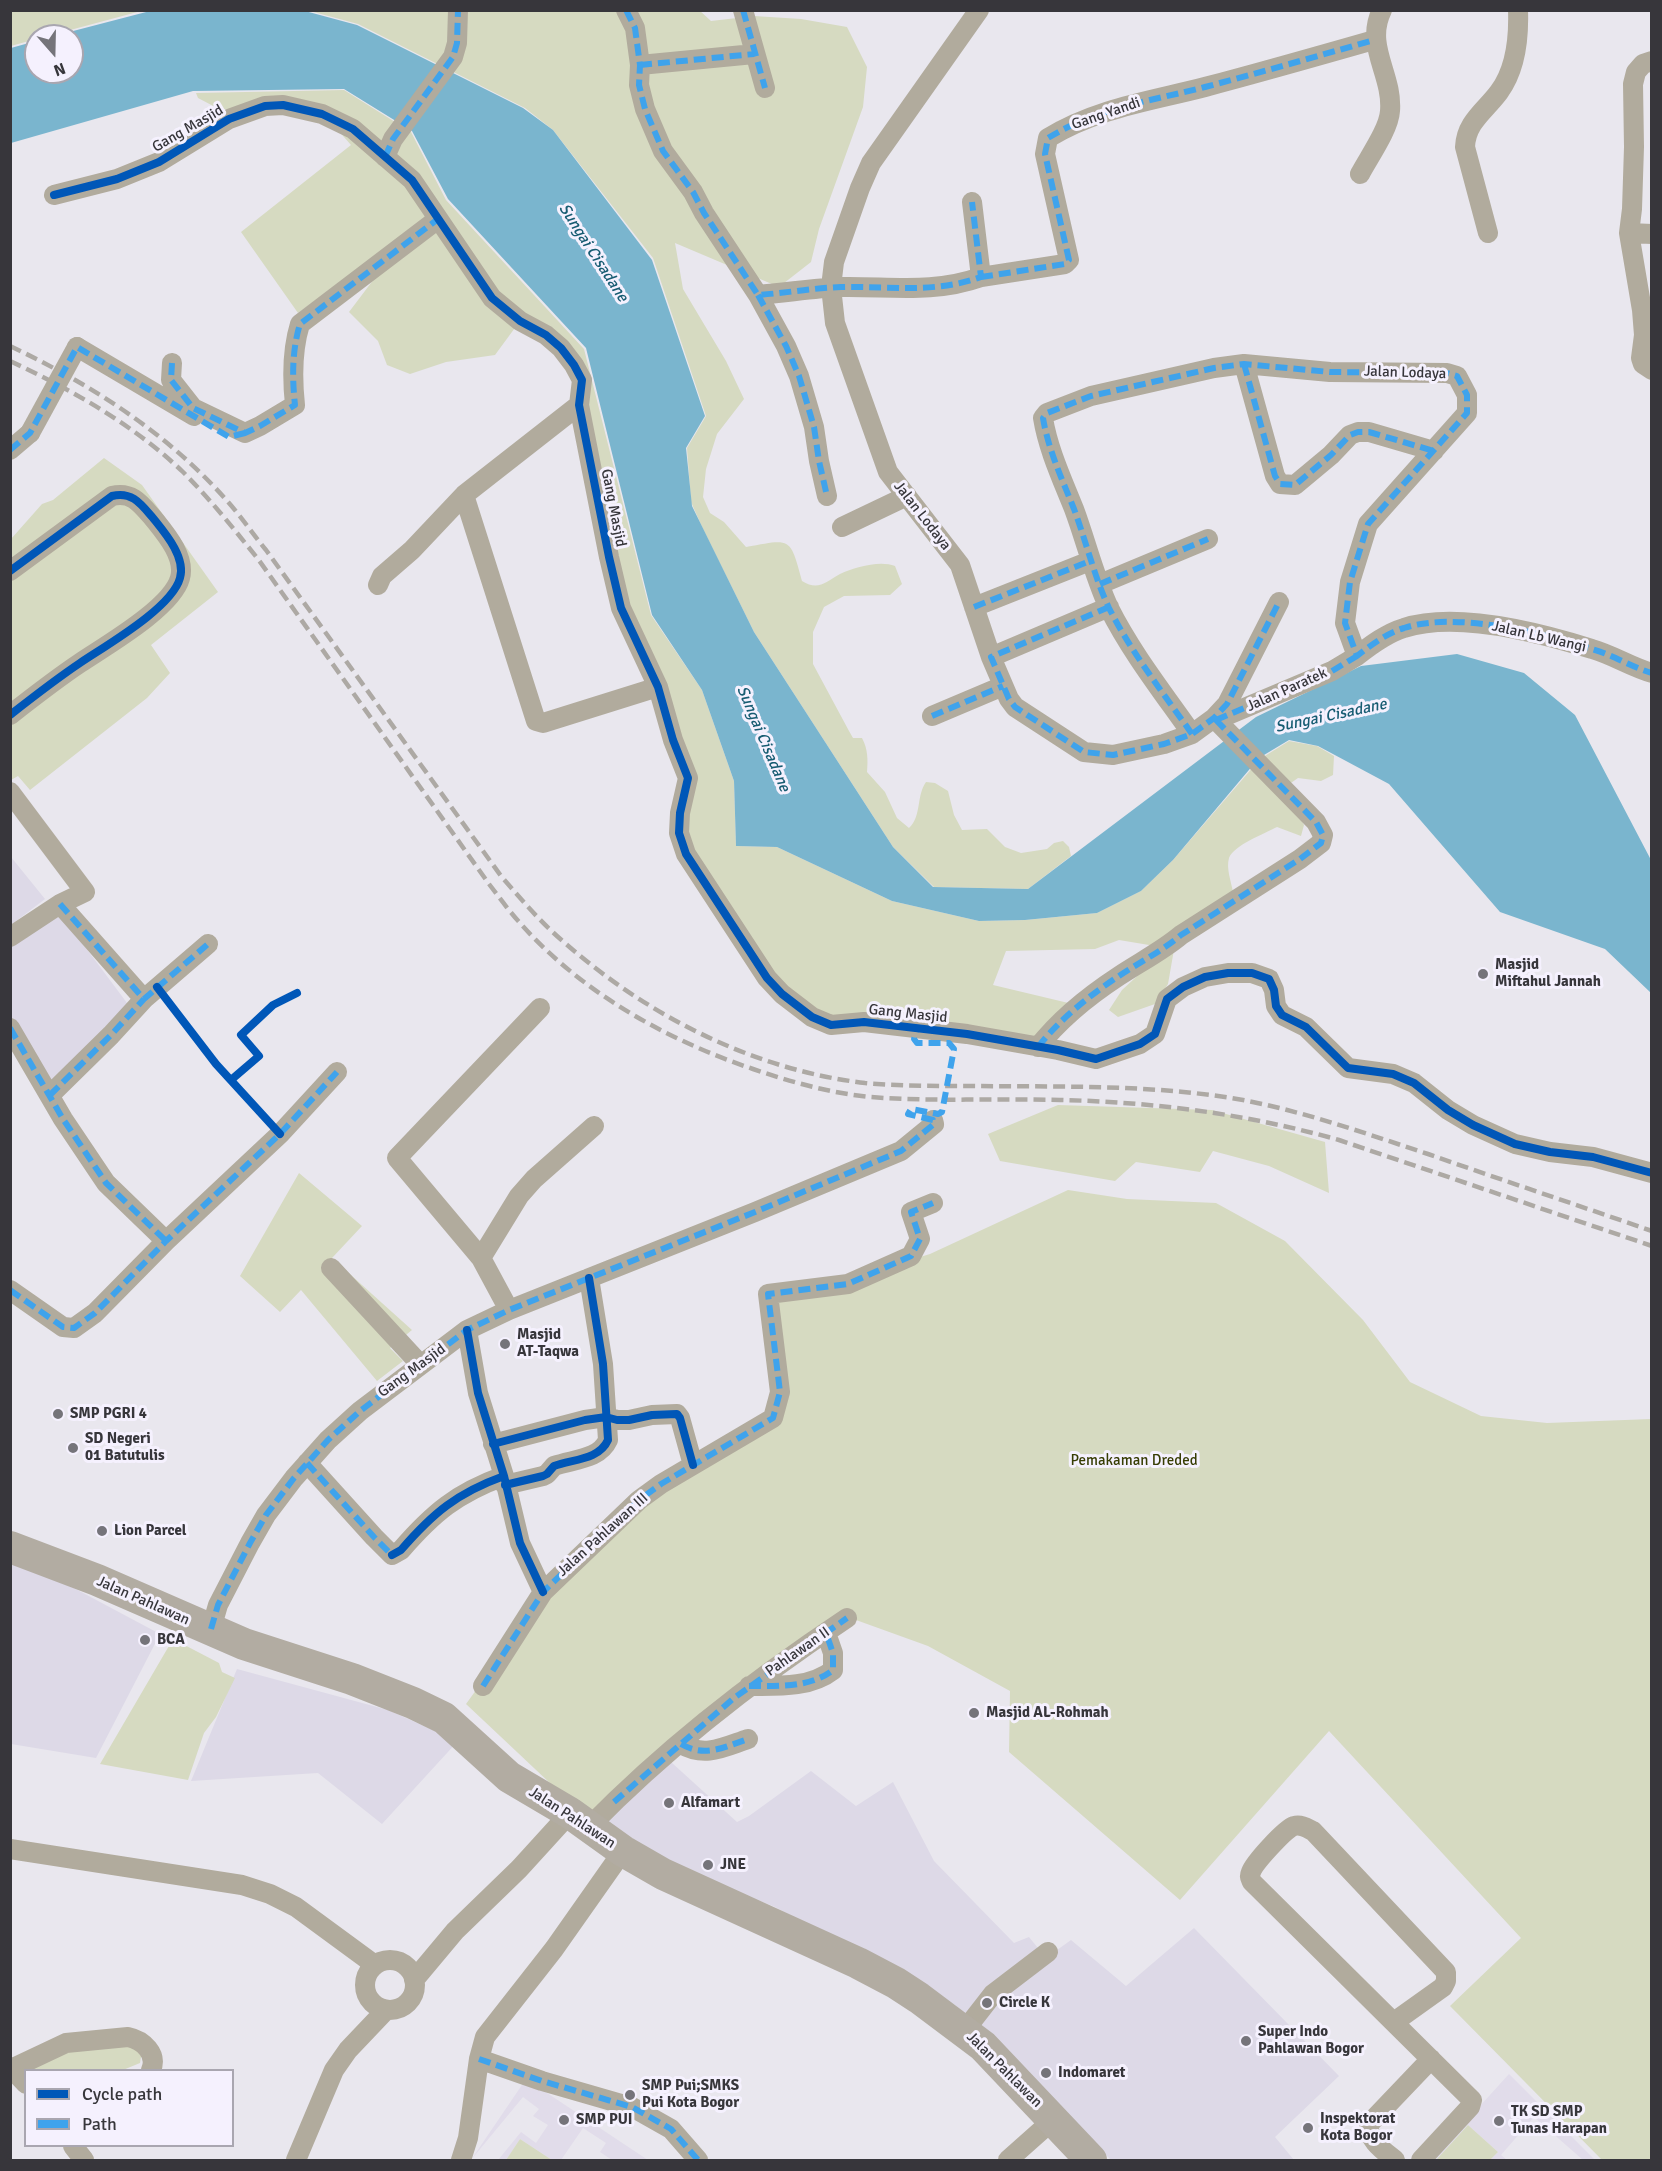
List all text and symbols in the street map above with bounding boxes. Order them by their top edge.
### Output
north arrow [24,24,84,84]
text: N [51,58,68,80]
street label: Gang Yandi [1069,94,1143,134]
street label: Gang Masjid [149,101,227,157]
water label: Sungai Cisadane [554,200,632,306]
street label: Jalan Lodaya [1363,363,1447,383]
street label: Gang Masjid [597,467,629,549]
street label: Jalan Lodaya [890,478,954,554]
street label: Jalan Lb Wangi [1490,617,1588,657]
street label: Jalan Paratek [1244,664,1330,716]
water label: Sungai Cisadane [732,683,794,795]
water label: Sungai Cisadane [1274,695,1388,737]
place label: Masjid Miftahul Jannah [1495,956,1601,991]
marker: Masjid Miftahul Jannah [1476,967,1490,981]
street label: Gang Masjid [868,1001,948,1027]
place label: Masjid AT-Taqwa [517,1326,579,1361]
marker: Masjid AT-Taqwa [498,1337,512,1351]
street label: Gang Masjid [375,1340,449,1402]
place label: SMP PGRI 4 [70,1405,147,1423]
marker: SMP PGRI 4 [51,1407,65,1421]
place label: SD Negeri 01 Batutulis [85,1430,165,1465]
marker: SD Negeri 01 Batutulis [66,1441,80,1455]
park label: Pemakaman Dreded [1070,1452,1198,1470]
street label: Jalan Pahlawan III [554,1489,652,1581]
place label: Lion Parcel [114,1522,187,1540]
marker: Lion Parcel [95,1524,109,1538]
street label: Jalan Pahlawan [94,1572,192,1630]
street label: Pahlawan II [762,1623,834,1681]
place label: BCA [157,1631,185,1649]
marker: BCA [138,1633,152,1647]
place label: Masjid AL-Rohmah [986,1704,1109,1722]
marker: Masjid AL-Rohmah [967,1706,981,1720]
street label: Jalan Pahlawan [525,1783,619,1853]
place label: Alfamart [681,1794,740,1812]
marker: Alfamart [662,1796,676,1810]
place label: JNE [720,1856,746,1874]
marker: JNE [701,1858,715,1872]
place label: Circle K [999,1994,1050,2012]
marker: Circle K [980,1996,994,2010]
place label: Super Indo Pahlawan Bogor [1258,2023,1364,2058]
street label: Jalan Pahlawan [962,2028,1046,2112]
marker: Super Indo Pahlawan Bogor [1239,2034,1253,2048]
place label: Indomaret [1058,2064,1125,2082]
marker: Indomaret [1039,2066,1053,2080]
legend [24,2069,234,2147]
place label: SMP Pui;SMKS Pui Kota Bogor [642,2077,739,2112]
text: Cycle path [82,2083,162,2105]
marker: SMP Pui;SMKS Pui Kota Bogor [623,2088,637,2102]
place label: TK SD SMP Tunas Harapan [1511,2103,1607,2138]
place label: Inspektorat Kota Bogor [1320,2110,1395,2145]
place label: SMP PUI [576,2111,633,2129]
text: Path [82,2113,117,2135]
marker: SMP PUI [557,2113,571,2127]
marker: TK SD SMP Tunas Harapan [1492,2114,1506,2128]
marker: Inspektorat Kota Bogor [1301,2121,1315,2135]

